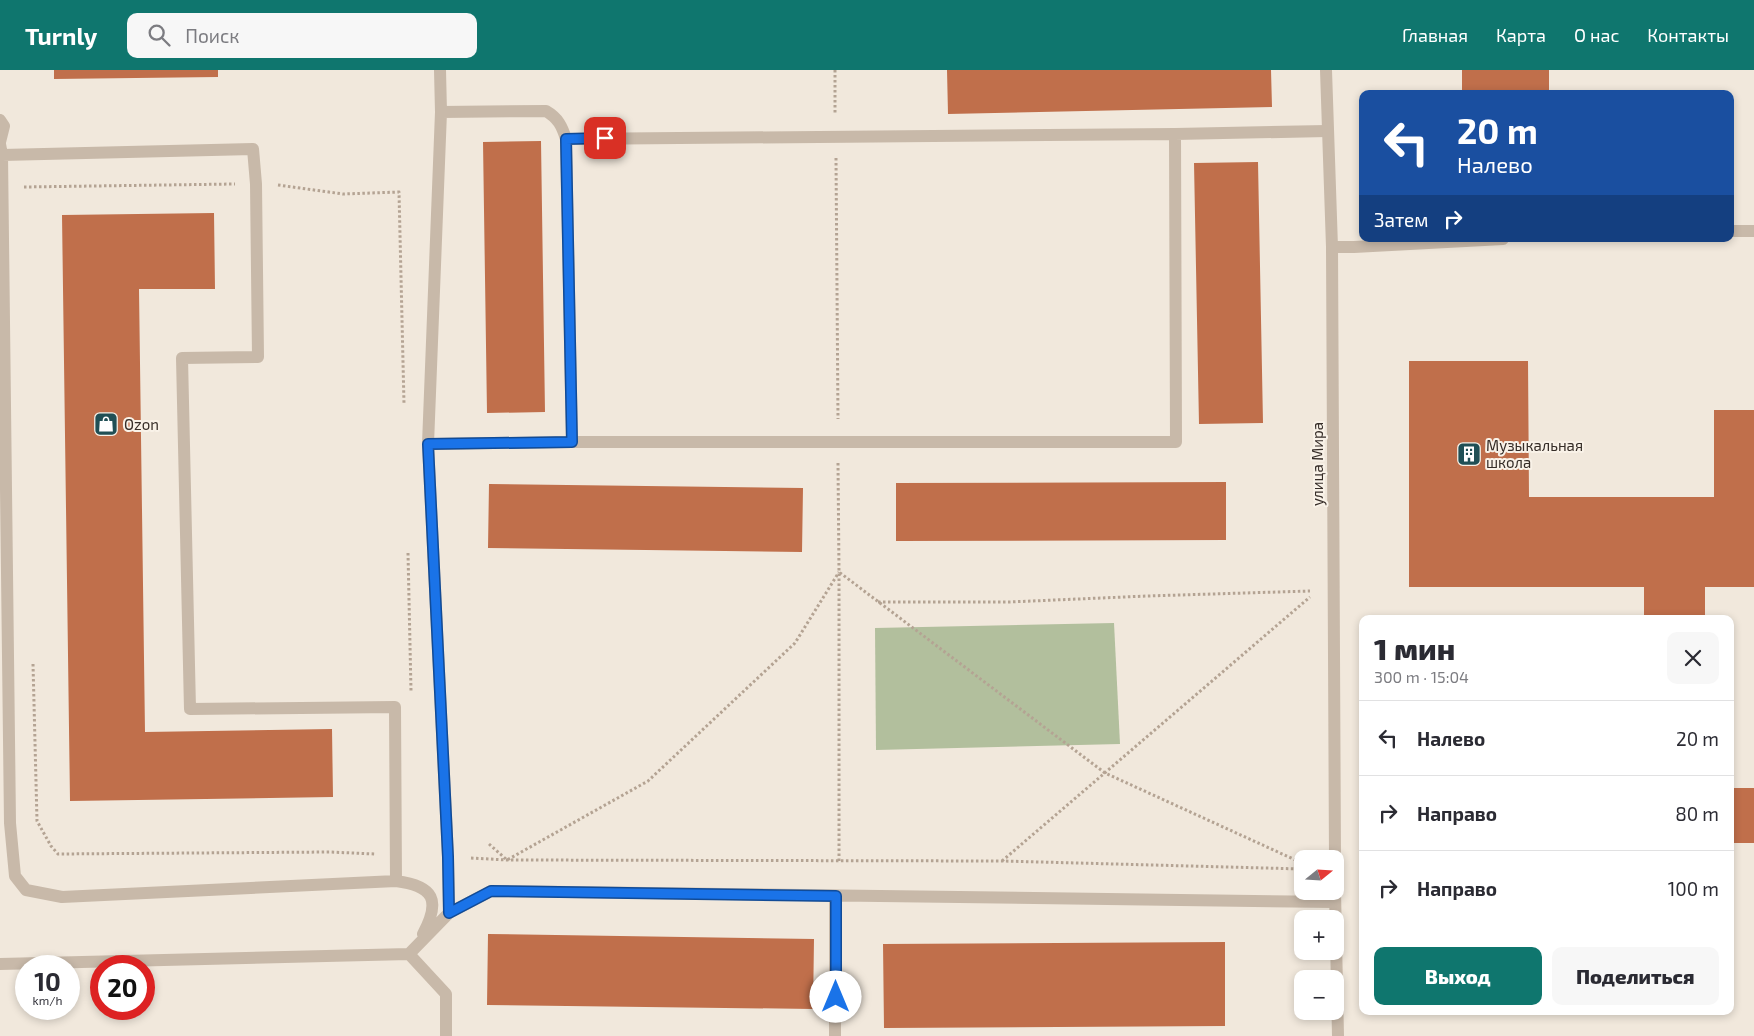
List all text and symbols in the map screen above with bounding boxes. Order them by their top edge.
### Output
search box [127,13,477,58]
text: Turnly [25,21,97,50]
icon: search [145,21,173,49]
text: Поиск [185,24,240,47]
text: Главная [1402,24,1468,46]
text: Карта [1496,24,1546,46]
text: О нас [1574,24,1619,46]
text: Контакты [1647,24,1729,46]
text: 20 m [1457,109,1538,151]
icon: left [1374,110,1439,175]
pin [584,117,626,159]
icon: arrive [591,124,619,152]
text: Налево [1457,151,1533,177]
icon: right [1439,205,1467,233]
text: Затем [1374,208,1429,231]
shop icon: Ozon [93,411,119,437]
place label: Ozon [124,415,159,433]
street label: улица Мира [1308,422,1327,506]
place label: Музыкальная школа [1486,436,1583,471]
building icon: Музыкальная школа [1456,441,1482,467]
text: 1 мин [1374,630,1455,666]
button: close [1667,632,1719,684]
text: 300 m · 15:04 [1374,667,1469,686]
icon: left [1374,724,1402,752]
text: Налево [1417,727,1485,750]
text: 20 m [1676,727,1719,750]
icon: right [1374,799,1402,827]
text: Направо [1417,802,1497,825]
text: 80 m [1675,802,1719,825]
north arrow [1294,850,1344,900]
map controls [1294,850,1344,1020]
icon: right [1374,874,1402,902]
text: Направо [1417,877,1497,900]
text: 100 m [1668,877,1719,900]
button: + [1294,910,1344,960]
button: Выход [1374,947,1542,1005]
button: Поделиться [1552,947,1719,1005]
speed limit sign: 20 [90,955,155,1020]
text: 10 [34,966,61,996]
position arrow [809,970,861,1022]
button: − [1294,970,1344,1020]
text: km/h [33,993,62,1007]

